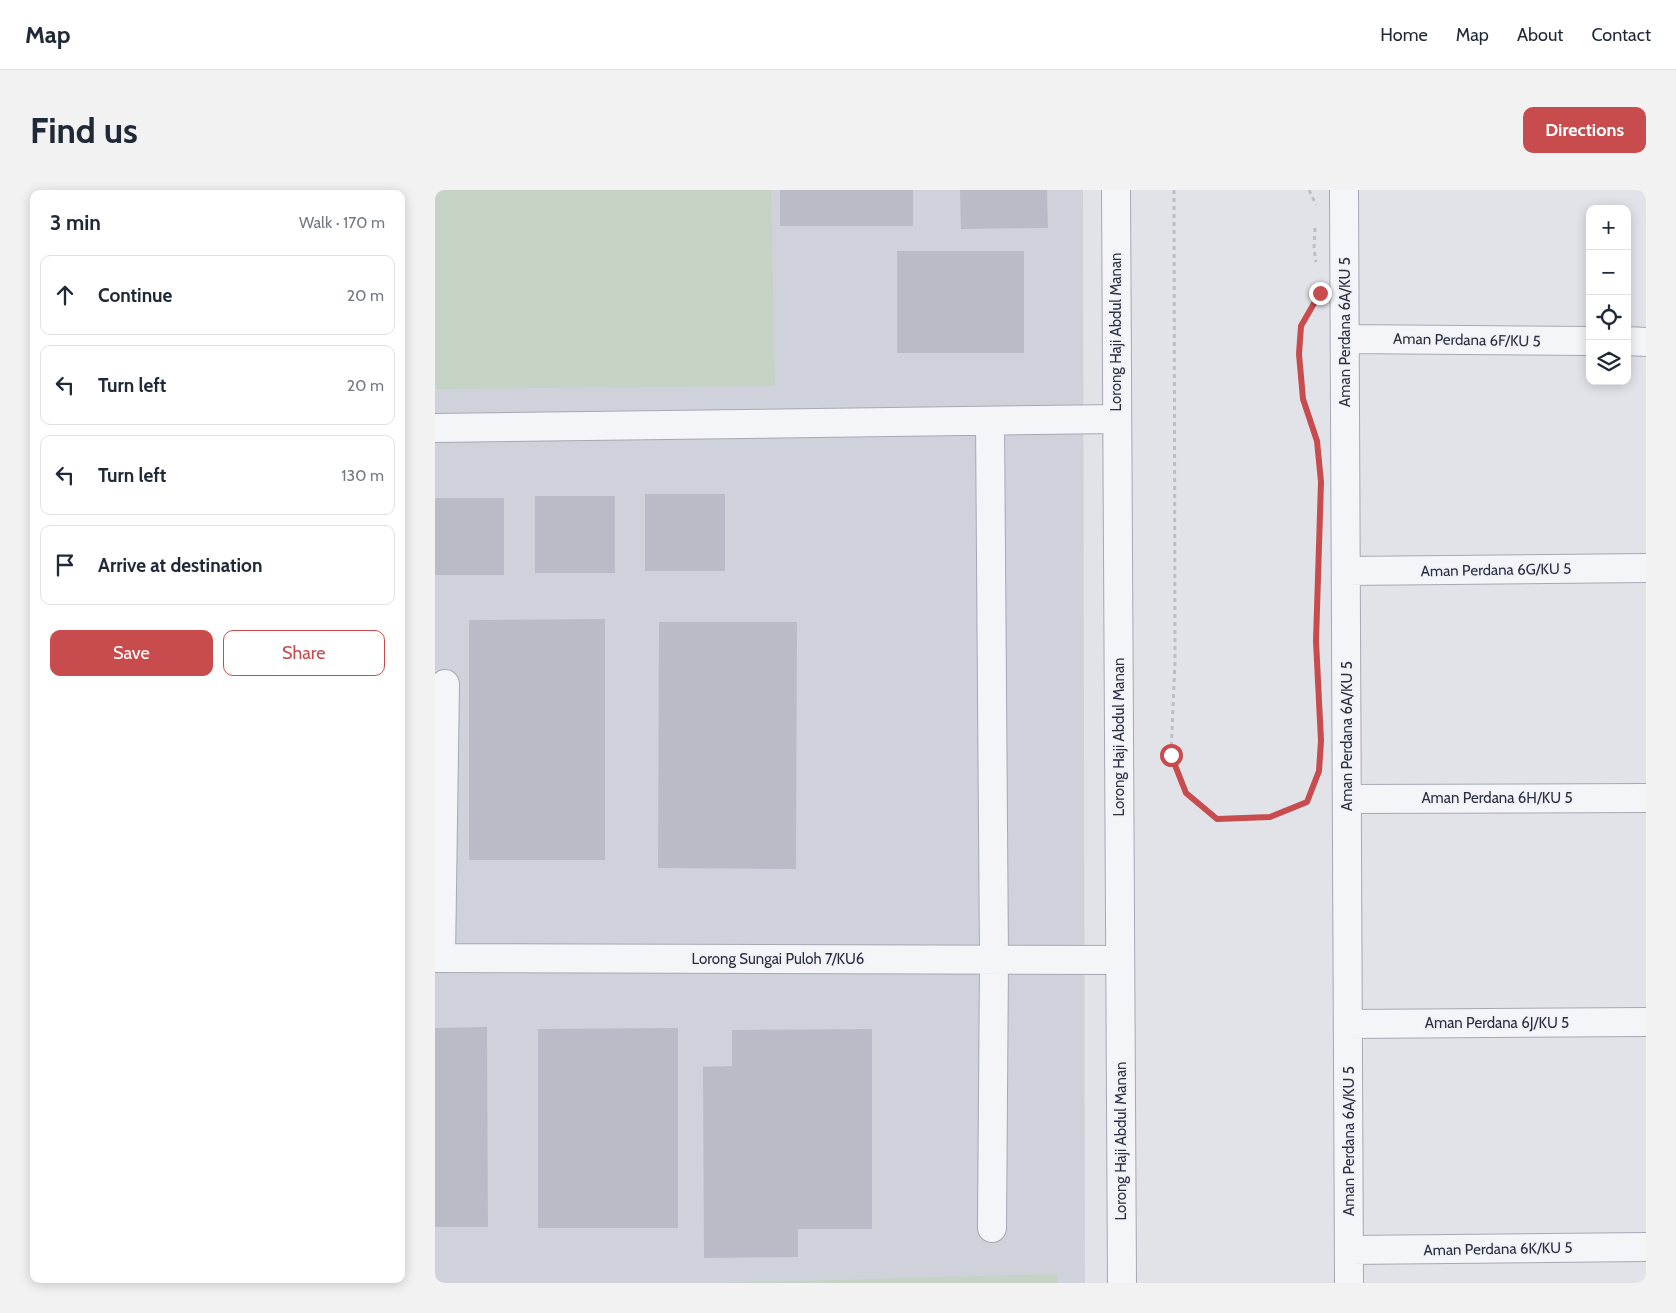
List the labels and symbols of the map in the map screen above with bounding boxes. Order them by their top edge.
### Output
street label: Lorong Haji Abdul Manan [1107,253,1125,411]
street label: Aman Perdana 6A/KU 5 [1336,257,1354,407]
route end [1309,282,1332,305]
street label: Aman Perdana 6F/KU 5 [1393,330,1541,350]
street label: Aman Perdana 6G/KU 5 [1420,560,1572,580]
street label: Lorong Haji Abdul Manan [1110,658,1128,816]
street label: Aman Perdana 6A/KU 5 [1338,661,1356,811]
route start [1160,744,1183,767]
street label: Aman Perdana 6H/KU 5 [1421,789,1573,807]
street label: Lorong Sungai Puloh 7/KU6 [692,950,864,968]
street label: Aman Perdana 6J/KU 5 [1425,1014,1569,1032]
street label: Lorong Haji Abdul Manan [1112,1062,1130,1220]
street label: Aman Perdana 6A/KU 5 [1340,1066,1358,1216]
street label: Aman Perdana 6K/KU 5 [1423,1239,1573,1259]

